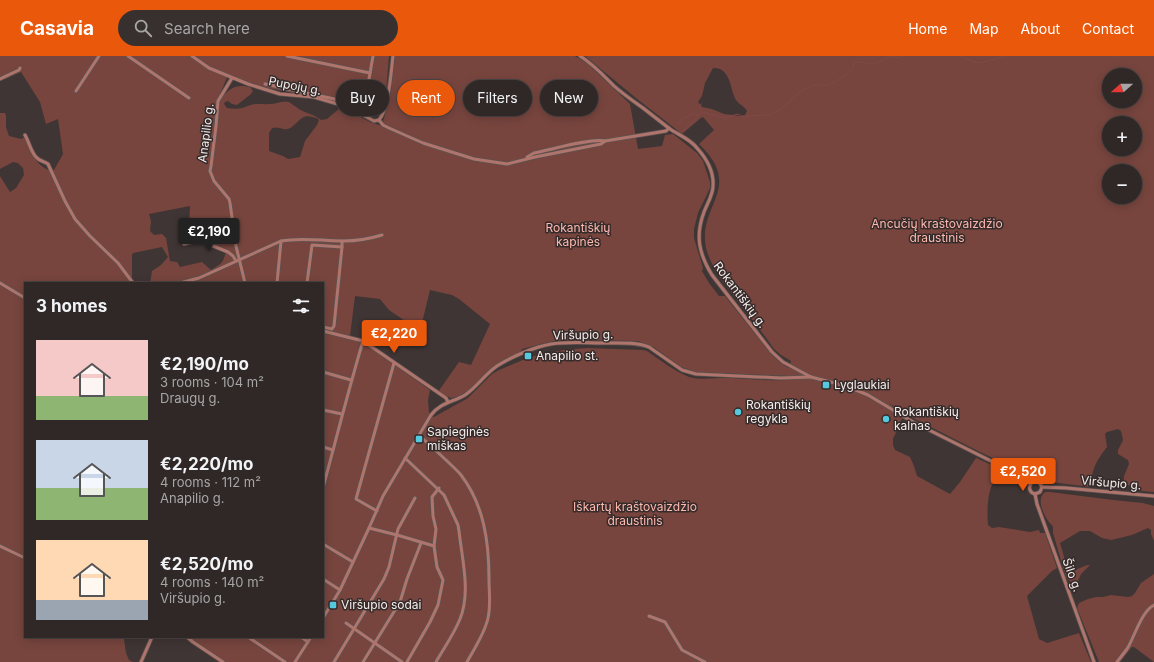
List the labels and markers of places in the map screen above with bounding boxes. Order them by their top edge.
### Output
pin: €2,190 [176,218,242,252]
pin: €2,220 [361,320,427,354]
place label: Anapilio st. [536,348,598,363]
marker: Anapilio st. [523,351,533,361]
place label: Lyglaukiai [834,377,890,392]
marker: Lyglaukiai [821,380,831,390]
place label: Rokantiškių regykla [746,397,811,426]
place label: Rokantiškių kalnas [894,404,959,433]
marker: Rokantiškių regykla [733,407,743,417]
marker: Rokantiškių kalnas [881,414,891,424]
place label: Sapieginės miškas [427,424,489,453]
marker: Sapieginės miškas [414,434,424,444]
pin: €2,520 [990,458,1056,492]
place label: Viršupio sodai [341,597,422,612]
marker: Viršupio sodai [328,600,338,610]

